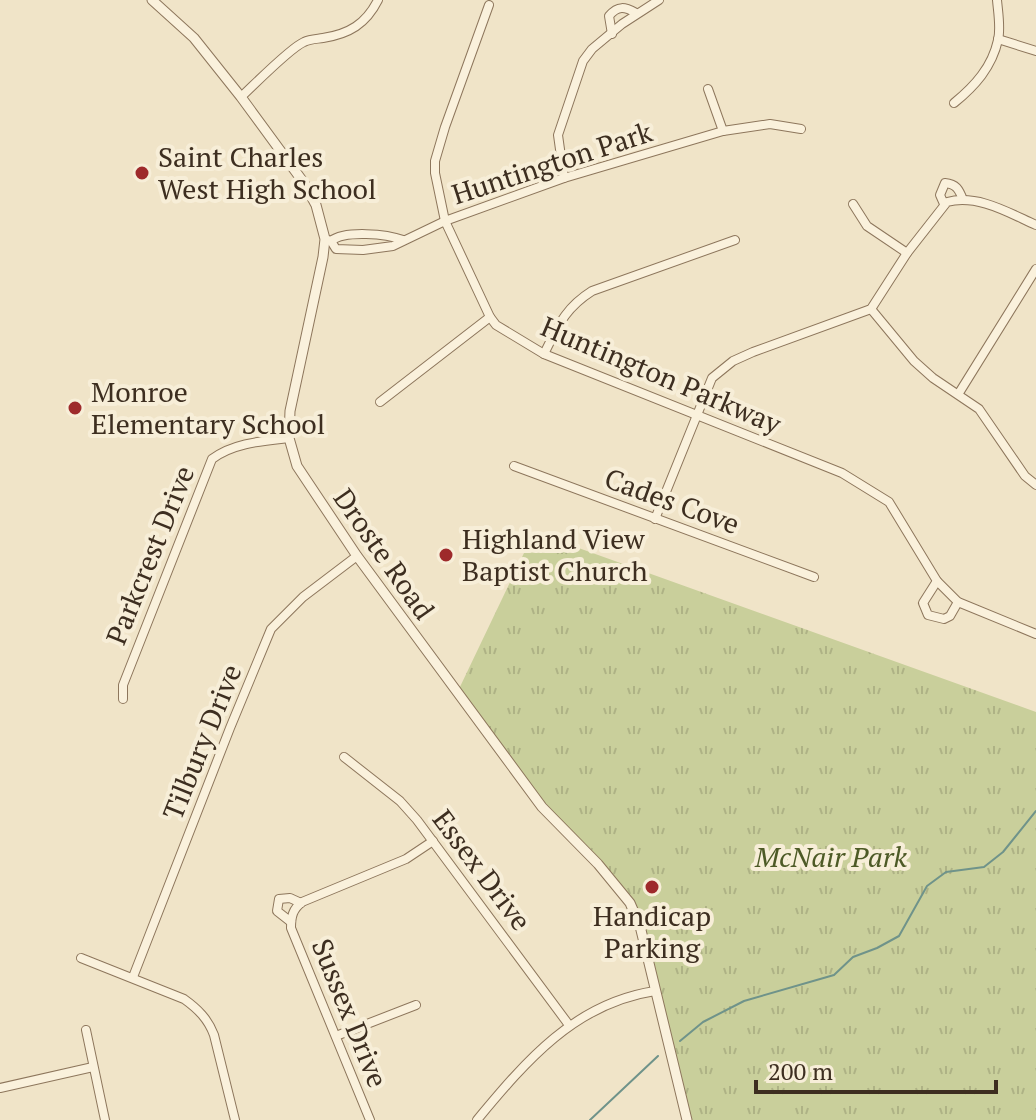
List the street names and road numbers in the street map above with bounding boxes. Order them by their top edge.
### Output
street label: Huntington Park [447,113,657,212]
street label: Huntington Parkway [536,307,788,442]
street label: Cades Cove [600,459,745,542]
street label: Parkcrest Drive [97,460,202,650]
street label: Droste Road [326,481,443,627]
street label: Tilbury Drive [154,659,249,825]
street label: Essex Drive [425,802,540,938]
street label: Sussex Drive [304,933,397,1093]

